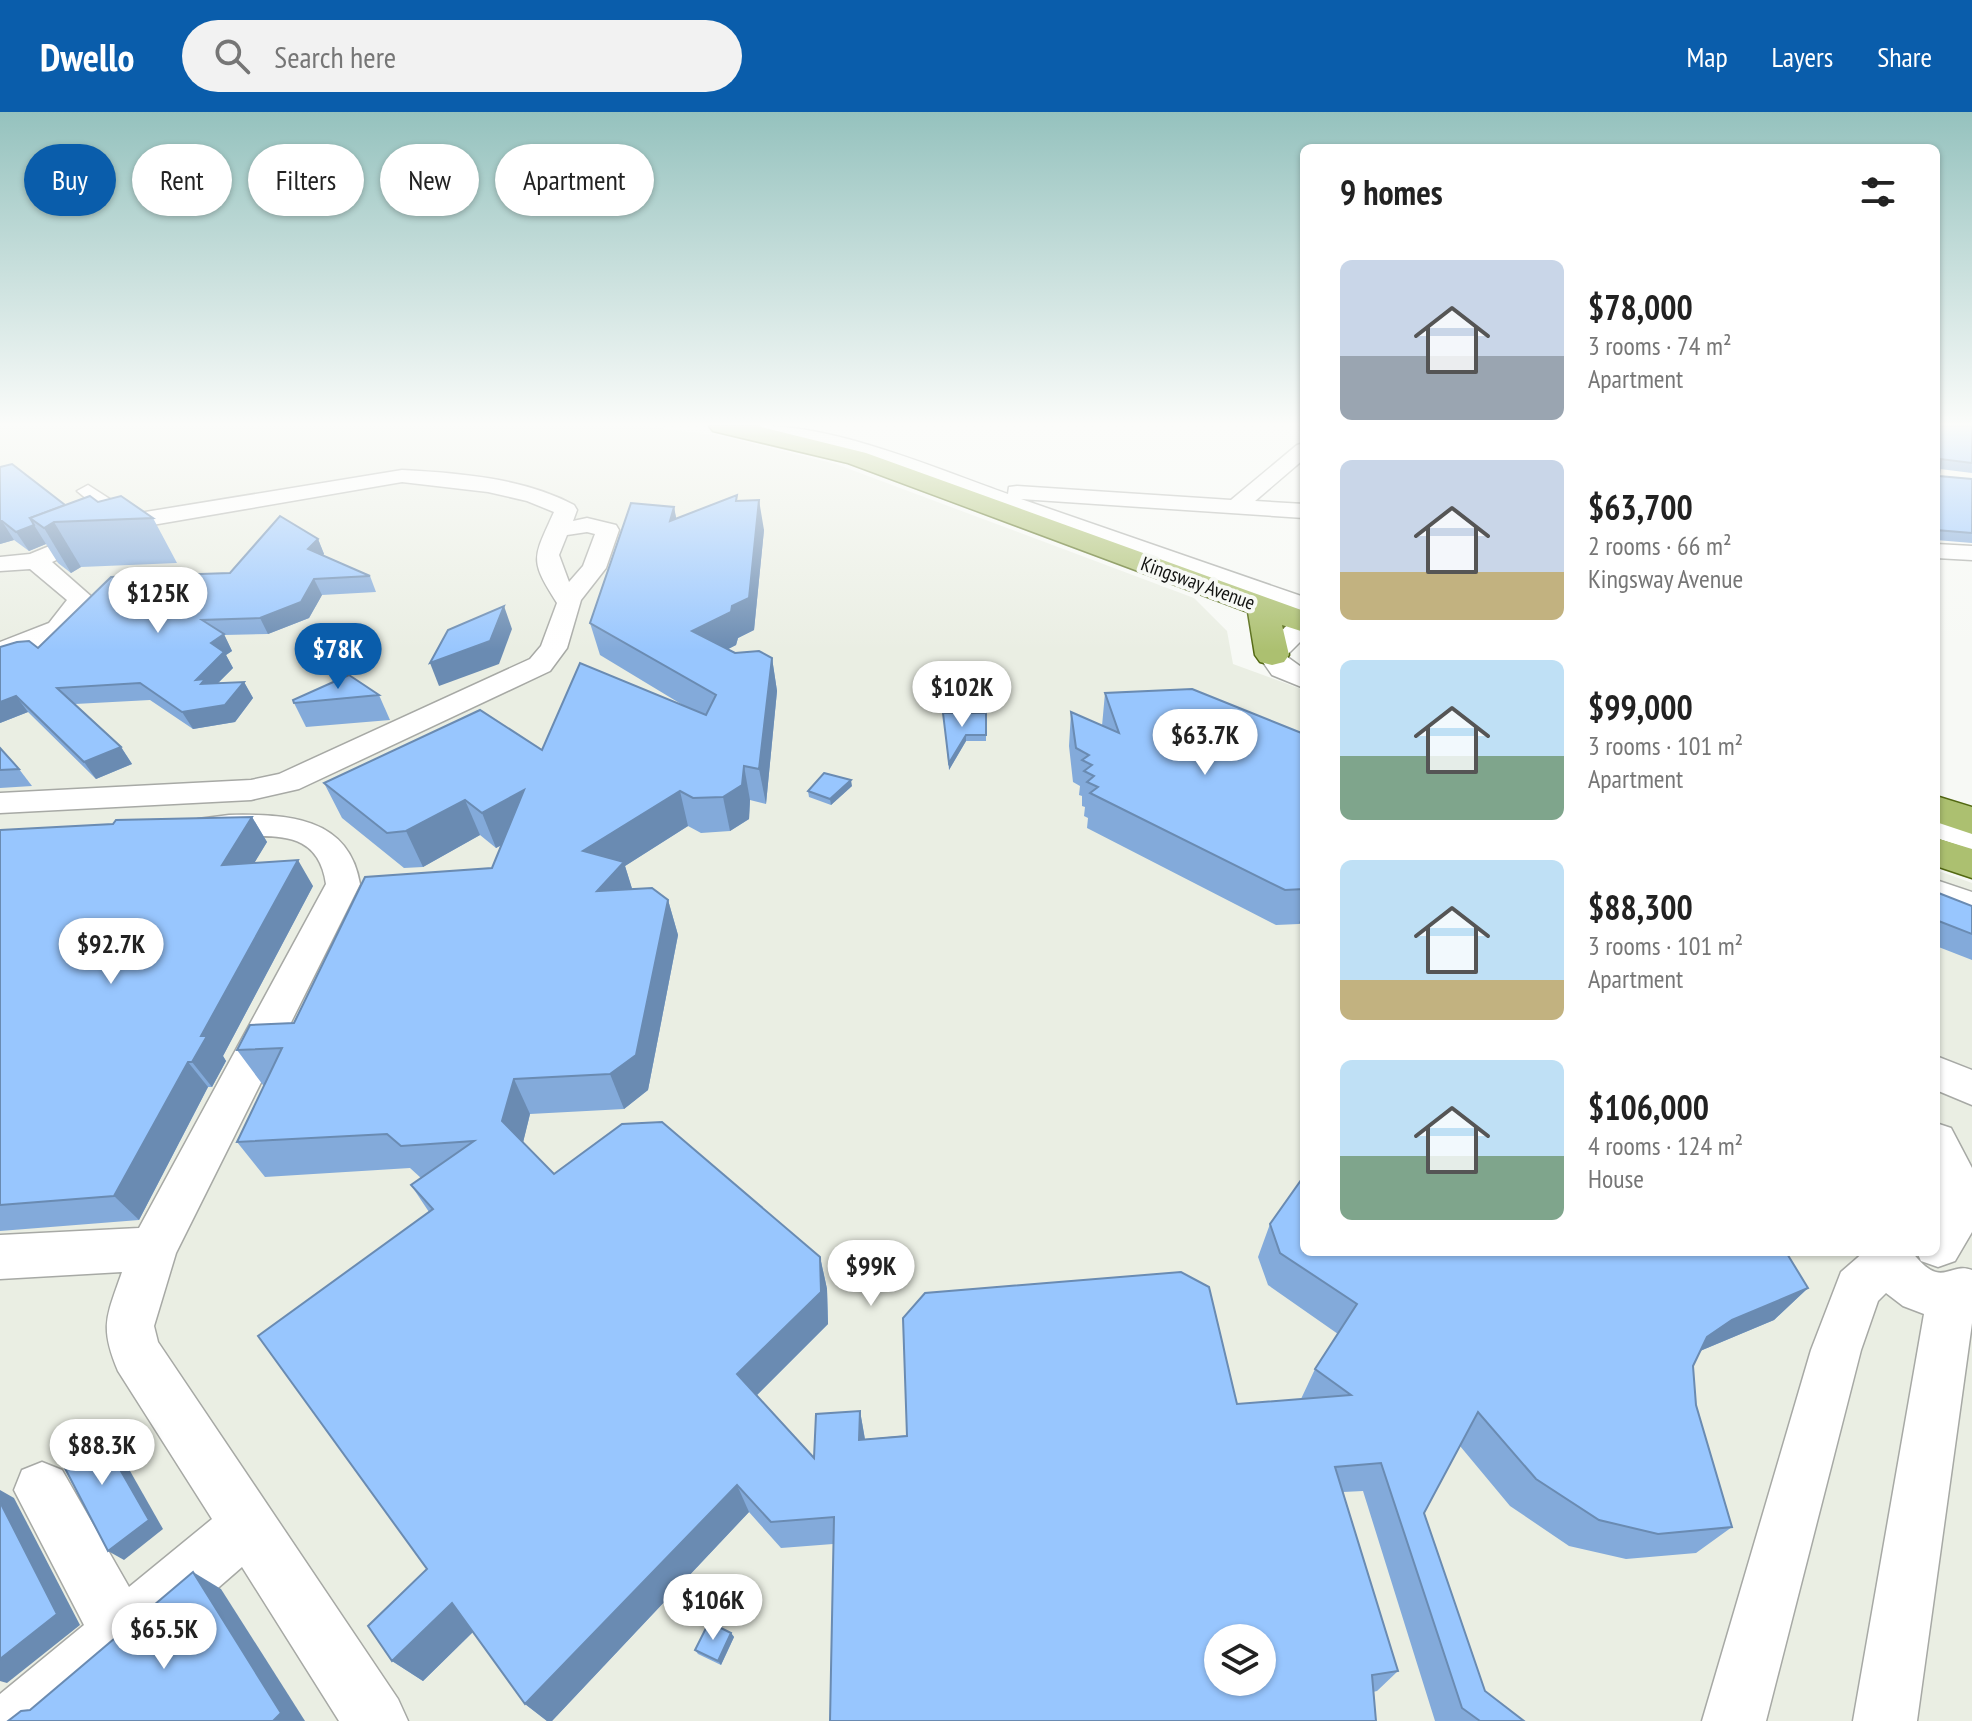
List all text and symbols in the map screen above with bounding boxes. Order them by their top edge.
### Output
search box [182,20,742,92]
text: Dwello [40,32,134,81]
icon: search [210,34,254,78]
text: Search here [274,37,396,76]
text: Map [1686,38,1728,75]
text: Layers [1772,38,1833,75]
text: Share [1877,38,1932,75]
chip: Buy [24,144,116,216]
chip: Rent [132,144,232,216]
chip: Filters [248,144,364,216]
chip: New [380,144,479,216]
chip: Apartment [495,144,654,216]
text: 9 homes [1340,170,1443,214]
icon: filters [1856,170,1900,214]
text: $78,000 [1588,285,1693,329]
icon: home [1404,292,1500,388]
text: 3 rooms · 74 m² [1588,329,1732,362]
text: Apartment [1588,362,1683,395]
text: $63,700 [1588,485,1693,529]
icon: home [1404,492,1500,588]
text: 2 rooms · 66 m² [1588,529,1732,562]
street label: Kingsway Avenue [1137,550,1259,616]
text: Kingsway Avenue [1588,562,1743,595]
pin: $125K [102,567,214,635]
text: $125K [126,576,190,609]
pin: $78K [291,623,385,691]
text: $78K [313,632,363,665]
pin: $102K [906,661,1018,729]
text: $102K [930,670,994,703]
text: $99,000 [1588,685,1693,729]
icon: home [1404,692,1500,788]
pin: $63.7K [1140,709,1270,777]
text: $63.7K [1171,718,1239,751]
text: 3 rooms · 101 m² [1588,729,1743,762]
text: Apartment [1588,762,1683,795]
text: $88,300 [1588,885,1693,929]
icon: home [1404,892,1500,988]
pin: $92.7K [46,918,176,986]
text: $92.7K [77,927,145,960]
text: 3 rooms · 101 m² [1588,929,1743,962]
text: Apartment [1588,962,1683,995]
text: $106,000 [1588,1085,1709,1129]
icon: home [1404,1092,1500,1188]
text: 4 rooms · 124 m² [1588,1129,1743,1162]
text: House [1588,1162,1644,1195]
pin: $99K [824,1240,918,1308]
text: $99K [846,1249,896,1282]
pin: $88.3K [37,1419,167,1487]
text: $88.3K [68,1428,136,1461]
pin: $106K [657,1574,769,1642]
text: $106K [681,1583,745,1616]
pin: $65.5K [99,1603,229,1671]
text: $65.5K [130,1612,198,1645]
map controls [1204,1624,1276,1696]
button: layers [1204,1624,1276,1696]

